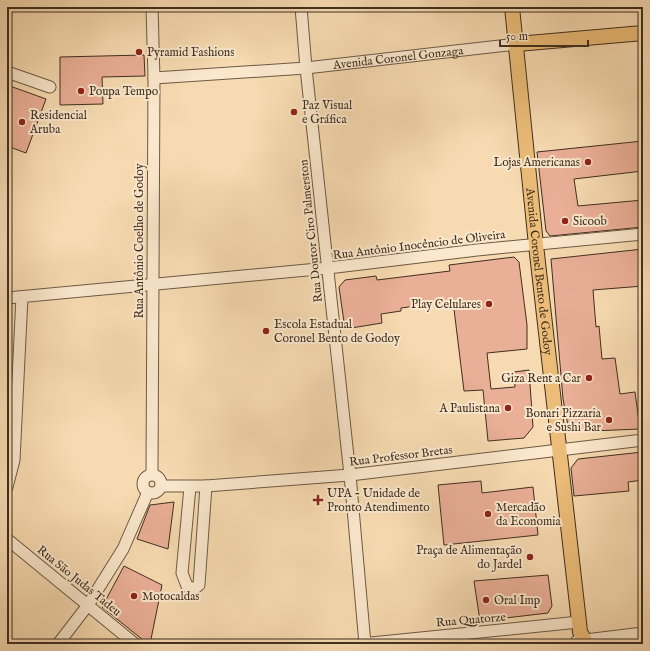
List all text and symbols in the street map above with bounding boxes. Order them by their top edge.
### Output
scale bar [500,22,588,48]
text: 50 m [506,29,528,44]
street label: Avenida Coronel Gonzaga [331,43,465,72]
place label: Pyramid Fashions [147,45,234,60]
marker: Pyramid Fashions [134,47,144,57]
place label: Poupa Tempo [89,84,159,100]
marker: Poupa Tempo [76,86,86,96]
place label: Paz Visual e Gráfica [302,98,353,127]
marker: Paz Visual e Gráfica [289,107,299,117]
place label: Residencial Aruba [29,108,88,137]
marker: Residencial Aruba [17,117,27,127]
place label: Lojas Americanas [494,155,580,170]
marker: Lojas Americanas [583,157,593,167]
street label: Rua Doutor Ciro Palmerston [296,158,326,303]
street label: Rua Antônio Coelho de Godoy [132,163,147,319]
street label: Avenida Coronel Bento de Godoy [523,186,556,356]
place label: Sicoob [573,214,607,229]
marker: Sicoob [560,216,570,226]
street label: Rua Antônio Inocêncio de Oliveira [332,227,507,263]
place label: Play Celulares [411,297,481,312]
marker: Play Celulares [484,299,494,309]
place label: Escola Estadual Coronel Bento de Godoy [274,317,400,346]
marker: Escola Estadual Coronel Bento de Godoy [261,326,271,336]
place label: Giza Rent a Car [501,371,582,386]
marker: Giza Rent a Car [584,373,594,383]
place label: A Paulistana [438,401,501,416]
marker: A Paulistana [503,403,513,413]
place label: Bonari Pizzaria e Sushi Bar [526,406,602,435]
marker: Bonari Pizzaria e Sushi Bar [604,415,614,425]
street label: Rua Professor Bretas [348,442,454,470]
place label: UPA - Unidade de Pronto Atendimento [327,486,430,515]
marker: UPA - Unidade de Pronto Atendimento [312,494,324,506]
place label: Mercadão da Economia [496,500,561,529]
marker: Mercadão da Economia [483,509,493,519]
street label: Rua São Judas Tadeu [33,542,124,620]
place label: Praça de Alimentação do Jardel [416,543,523,573]
marker: Praça de Alimentação do Jardel [525,552,535,562]
place label: Motocaldas [142,589,200,604]
marker: Motocaldas [129,591,139,601]
place label: Oral Imp [494,593,541,609]
marker: Oral Imp [481,595,491,605]
street label: Rua Quatorze [435,609,507,631]

